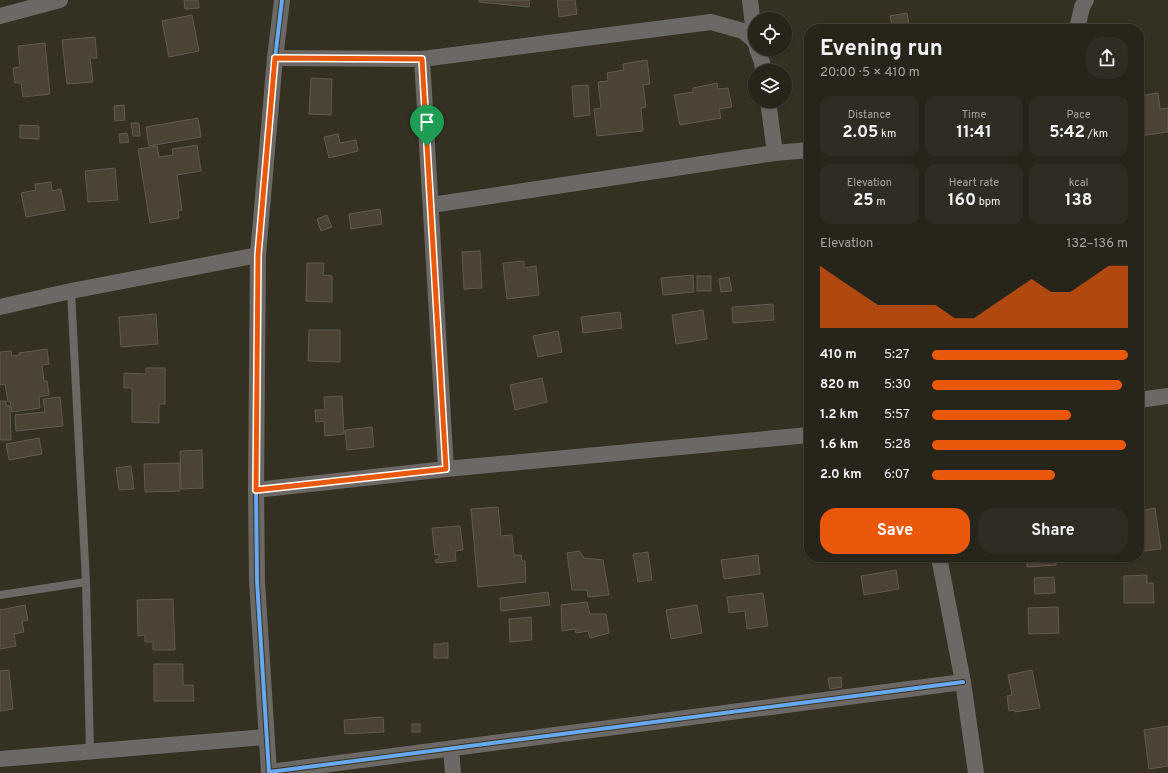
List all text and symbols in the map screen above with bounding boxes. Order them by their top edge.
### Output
map controls [748,12,792,108]
button: locate [748,12,792,56]
text: Evening run [820,36,943,63]
button: share [1086,37,1128,79]
button: layers [748,64,792,108]
text: 20:00 · 5 × 410 m [820,65,920,81]
pin [410,105,444,146]
text: Distance [848,108,891,122]
text: Time [962,108,986,122]
text: Pace [1067,108,1091,122]
icon: arrive [416,111,438,133]
text: 2.05 [842,122,878,144]
text: 11:41 [956,122,992,144]
text: 5:42 [1049,122,1085,144]
text: km [878,127,896,141]
text: /km [1085,127,1108,141]
text: Elevation [847,176,892,190]
text: Heart rate [949,176,999,190]
text: kcal [1069,176,1088,190]
text: 25 [853,190,874,212]
text: 160 [948,190,976,212]
text: 138 [1065,190,1093,212]
text: m [874,195,886,209]
text: bpm [976,195,1000,209]
text: Elevation [820,236,873,252]
text: 132–136 m [1066,236,1128,252]
text: 410 m [820,347,857,363]
text: 5:27 [884,347,910,363]
text: 820 m [820,377,859,393]
text: 5:30 [884,377,911,393]
text: 1.2 km [820,407,858,423]
text: 5:57 [884,407,910,423]
text: 1.6 km [820,437,858,453]
text: 5:28 [884,437,911,453]
text: 2.0 km [820,467,862,483]
text: 6:07 [884,467,909,483]
button: Save [820,508,970,554]
button: Share [978,508,1128,554]

